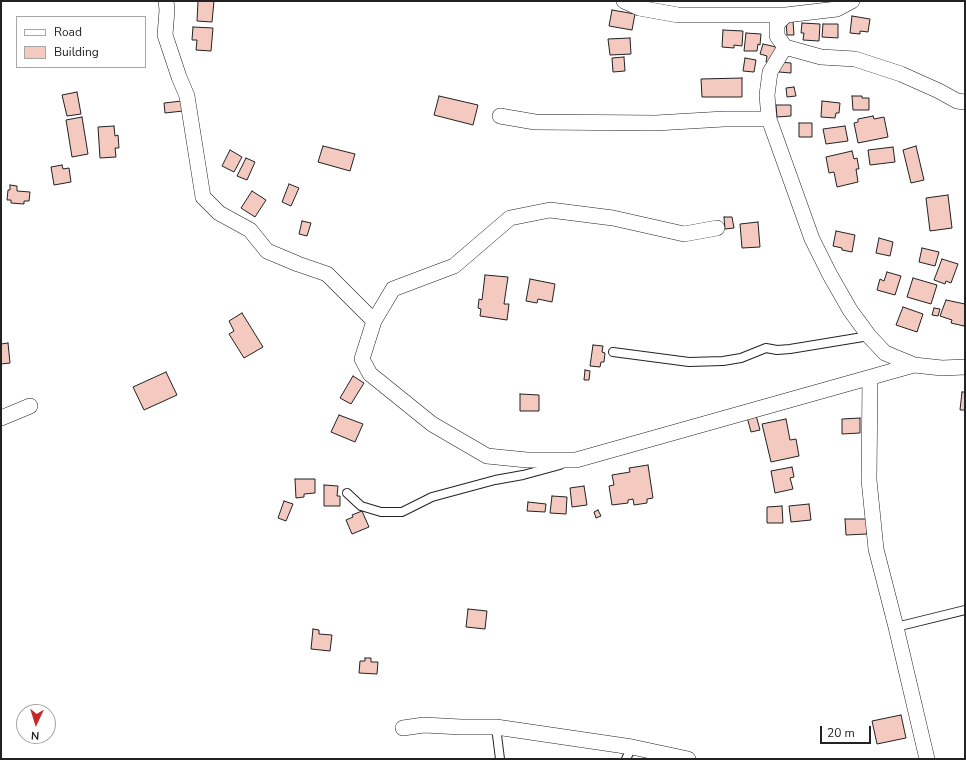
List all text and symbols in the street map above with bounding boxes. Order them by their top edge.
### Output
legend [16,16,146,68]
text: Road [54,24,82,40]
text: Building [54,44,99,60]
north arrow [16,704,56,744]
scale bar [822,718,873,744]
text: 20 m [827,725,855,741]
text: N [31,728,40,743]

